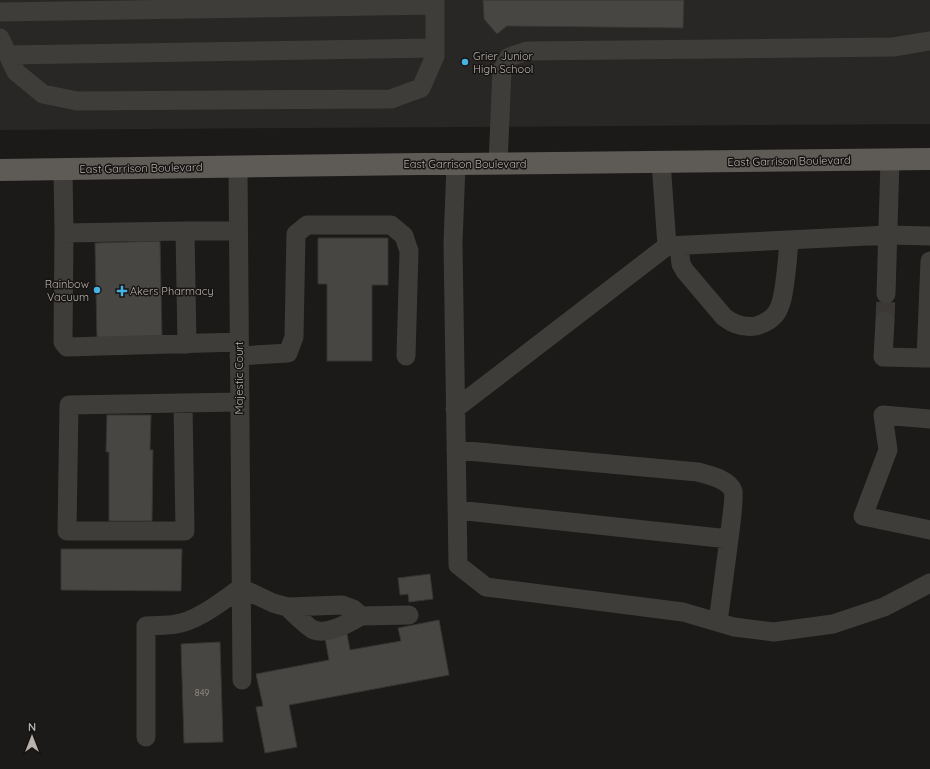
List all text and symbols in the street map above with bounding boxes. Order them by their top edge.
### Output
place label: Grier Junior High School [473,49,534,76]
marker: Grier Junior High School [460,57,470,67]
street label: East Garrison Boulevard [727,153,851,169]
street label: East Garrison Boulevard [403,157,527,171]
street label: East Garrison Boulevard [79,160,203,176]
place label: Rainbow Vacuum [45,277,89,304]
place label: Akers Pharmacy [130,284,214,298]
marker: Rainbow Vacuum [92,285,102,295]
marker: Akers Pharmacy [117,286,127,296]
street label: Majestic Court [232,341,246,414]
house number: 849 [195,687,209,698]
north arrow [12,717,52,757]
text: N [28,720,36,734]

